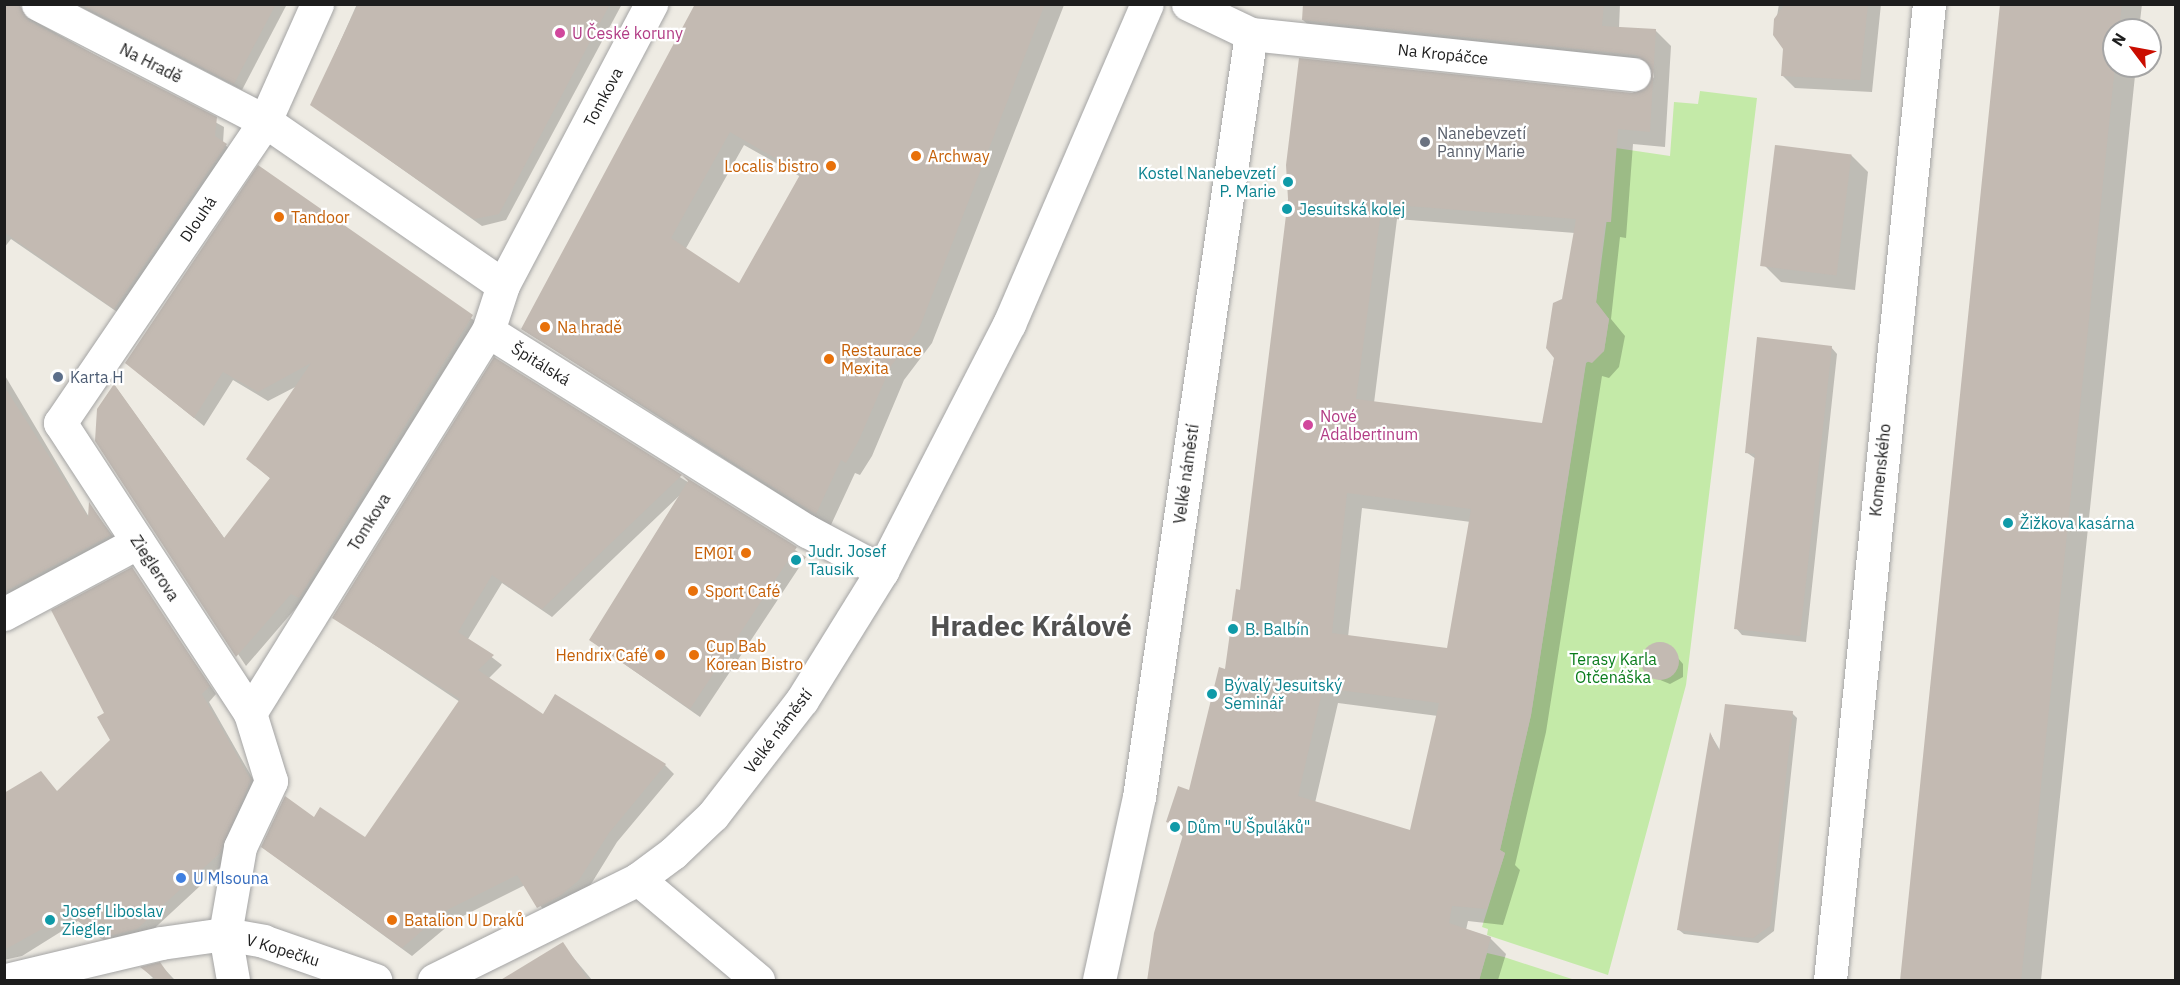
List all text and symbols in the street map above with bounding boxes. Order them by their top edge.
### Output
north arrow [2102,18,2162,78]
place label: U České koruny [572,23,683,43]
marker: U České koruny [553,26,567,40]
text: N [2107,29,2130,50]
street label: Na Hradě [117,39,185,87]
street label: Na Kropáčce [1397,40,1489,68]
street label: Tomkova [579,64,627,130]
place label: Nanebevzetí Panny Marie [1437,123,1526,161]
marker: Nanebevzetí Panny Marie [1418,135,1432,149]
place label: Archway [928,146,990,166]
marker: Archway [909,149,923,163]
place label: Localis bistro [724,156,819,176]
marker: Localis bistro [824,159,838,173]
place label: Kostel Nanebevzetí P. Marie [1138,163,1276,201]
marker: Kostel Nanebevzetí P. Marie [1281,175,1295,189]
street label: Dlouhá [176,193,220,245]
place label: Jesuitská kolej [1299,199,1405,219]
marker: Jesuitská kolej [1280,202,1294,216]
place label: Tandoor [291,207,350,227]
marker: Tandoor [272,210,286,224]
place label: Na hradě [557,317,622,337]
marker: Na hradě [538,320,552,334]
street label: Špitálská [508,338,574,390]
place label: Restaurace Mexita [841,340,922,378]
marker: Restaurace Mexita [822,352,836,366]
place label: Karta H [70,367,124,387]
marker: Karta H [51,370,65,384]
place label: Nové Adalbertinum [1320,406,1418,444]
marker: Nové Adalbertinum [1301,418,1315,432]
street label: Velké náměstí [1169,423,1203,525]
street label: Komenského [1866,423,1894,517]
street label: Tomkova [344,490,394,554]
place label: Žižkova kasárna [2020,513,2134,533]
marker: Žižkova kasárna [2001,516,2015,530]
street label: Zieglerova [127,532,183,604]
place label: Judr. Josef Tausik [808,541,886,579]
place label: EMOI [694,543,734,563]
marker: EMOI [739,546,753,560]
marker: Judr. Josef Tausik [789,553,803,567]
place label: Sport Café [705,581,780,601]
marker: Sport Café [686,584,700,598]
district label: Hradec Králové [930,609,1132,643]
place label: B. Balbín [1245,619,1309,639]
marker: B. Balbín [1226,622,1240,636]
place label: Cup Bab Korean Bistro [706,636,803,674]
place label: Hendrix Café [555,645,648,665]
marker: Hendrix Café [653,648,667,662]
marker: Cup Bab Korean Bistro [687,648,701,662]
park label: Terasy Karla Otčenáška [1569,649,1657,687]
place label: Bývalý Jesuitský Seminář [1224,675,1342,713]
street label: Velké náměstí [740,685,816,777]
marker: Bývalý Jesuitský Seminář [1205,687,1219,701]
place label: Dům "U Špuláků" [1187,817,1311,837]
marker: Dům "U Špuláků" [1168,820,1182,834]
place label: U Mlsouna [193,868,268,888]
marker: U Mlsouna [174,871,188,885]
place label: Josef Liboslav Ziegler [62,901,163,939]
place label: Batalion U Draků [404,910,524,930]
marker: Josef Liboslav Ziegler [43,913,57,927]
marker: Batalion U Draků [385,913,399,927]
street label: V Kopečku [244,930,322,970]

